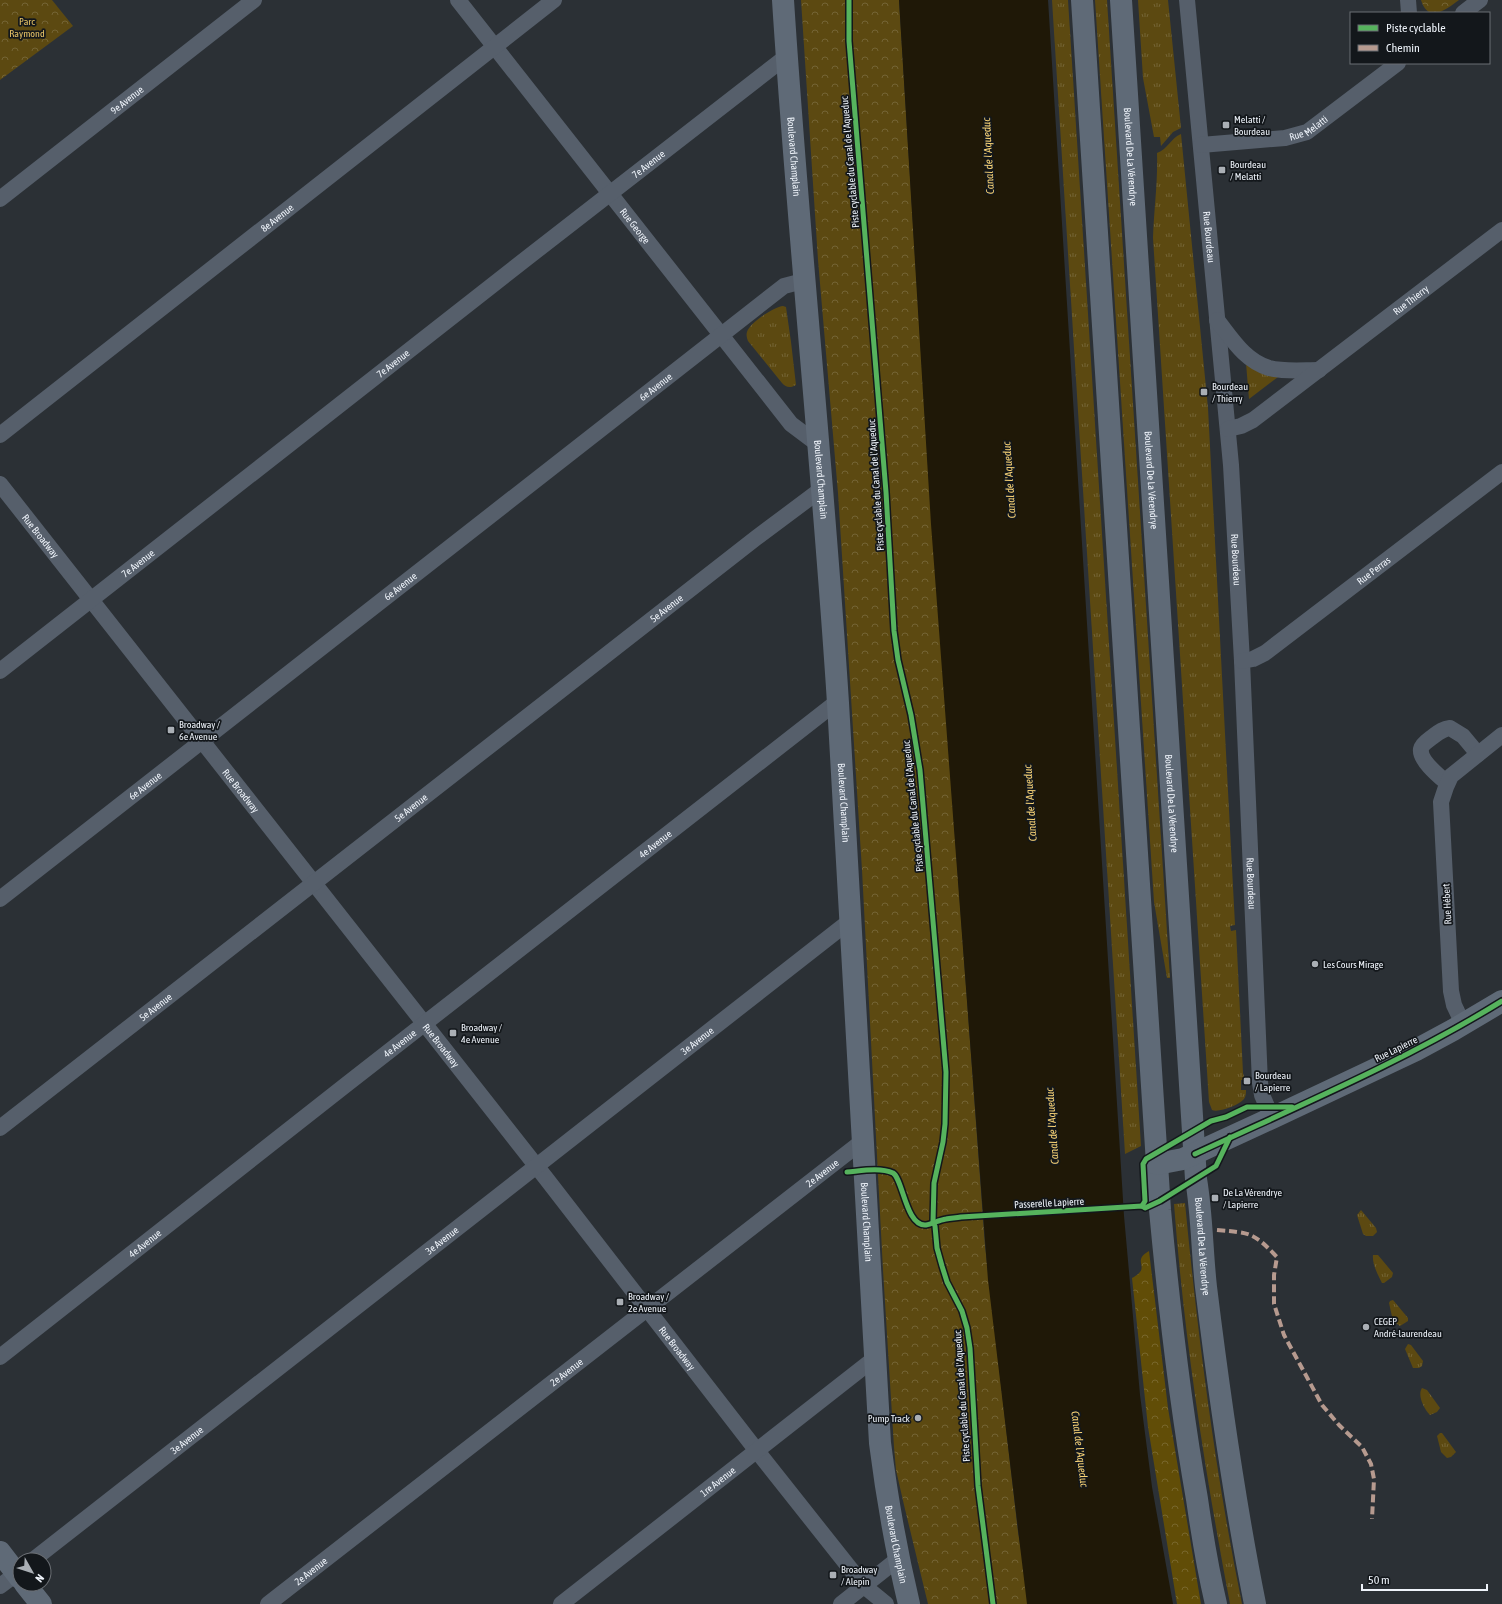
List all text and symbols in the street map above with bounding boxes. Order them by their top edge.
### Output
legend [1350,12,1490,64]
park label: Parc Raymond [9,16,45,39]
text: Piste cyclable [1386,21,1446,35]
text: Chemin [1386,41,1420,55]
street label: 9e Avenue [108,83,146,116]
street label: Piste cyclable du Canal de l'Aqueduc [839,96,861,228]
street label: Boulevard De La Vérendrye [1122,107,1140,207]
street label: Rue Melatti [1288,113,1330,142]
place label: Melatti / Bourdeau [1234,114,1270,137]
water label: Canal de l'Aqueduc [980,116,996,195]
street label: Boulevard Champlain [786,117,803,197]
marker: Melatti / Bourdeau [1221,120,1231,130]
street label: 7e Avenue [630,147,667,180]
place label: Bourdeau / Melatti [1230,159,1266,182]
marker: Bourdeau / Melatti [1217,165,1227,175]
street label: 8e Avenue [258,201,296,234]
street label: Rue George [618,206,653,246]
street label: Rue Bourdeau [1202,211,1217,263]
street label: Rue Thierry [1391,283,1431,317]
street label: 7e Avenue [374,347,412,379]
street label: 6e Avenue [637,370,674,403]
place label: Bourdeau / Thierry [1212,381,1248,404]
marker: Bourdeau / Thierry [1199,387,1209,397]
street label: Piste cyclable du Canal de l'Aqueduc [866,419,886,551]
street label: Boulevard De La Vérendrye [1143,431,1160,530]
street label: Boulevard Champlain [813,439,830,520]
water label: Canal de l'Aqueduc [1000,440,1018,519]
street label: Rue Broadway [20,512,61,560]
street label: Rue Bourdeau [1229,534,1243,586]
street label: 7e Avenue [119,547,157,579]
street label: Rue Perras [1355,554,1393,586]
street label: 6e Avenue [382,570,419,602]
street label: 5e Avenue [648,592,685,624]
place label: Broadway / 6e Avenue [179,719,221,742]
marker: Broadway / 6e Avenue [166,725,176,735]
street label: Piste cyclable du Canal de l'Aqueduc [901,740,925,872]
street label: Boulevard De La Vérendrye [1163,754,1181,853]
street label: Boulevard Champlain [836,763,852,843]
water label: Canal de l'Aqueduc [1021,763,1039,842]
street label: Rue Broadway [221,767,262,814]
street label: 6e Avenue [126,769,164,802]
street label: 5e Avenue [392,791,430,824]
street label: 4e Avenue [636,827,674,860]
street label: Rue Bourdeau [1245,857,1258,910]
street label: Rue Hébert [1440,883,1454,925]
marker: Les Cours Mirage [1310,959,1320,969]
place label: Les Cours Mirage [1323,959,1384,970]
street label: 5e Avenue [137,990,174,1023]
street label: Rue Broadway [421,1021,462,1069]
place label: Broadway / 4e Avenue [461,1022,503,1045]
street label: 3e Avenue [678,1024,716,1057]
street label: 4e Avenue [381,1027,418,1059]
marker: Broadway / 4e Avenue [448,1028,458,1038]
street label: Rue Lapierre [1373,1034,1420,1064]
place label: Bourdeau / Lapierre [1255,1070,1291,1093]
marker: Bourdeau / Lapierre [1242,1076,1252,1086]
water label: Canal de l'Aqueduc [1043,1086,1061,1165]
street label: 2e Avenue [803,1156,841,1189]
street label: Boulevard Champlain [859,1182,875,1262]
place label: De La Vérendrye / Lapierre [1223,1187,1283,1210]
marker: De La Vérendrye / Lapierre [1210,1193,1220,1203]
street label: Passerelle Lapierre [1014,1196,1085,1210]
street label: Boulevard De La Vérendrye [1193,1197,1213,1296]
street label: 3e Avenue [423,1224,461,1256]
street label: 4e Avenue [126,1227,163,1259]
place label: Broadway / 2e Avenue [628,1291,670,1314]
marker: Broadway / 2e Avenue [615,1297,625,1307]
place label: CEGEP André-laurendeau [1374,1316,1442,1339]
marker: CEGEP André-laurendeau [1361,1322,1371,1332]
street label: Rue Broadway [657,1324,698,1372]
street label: Piste cyclable du Canal de l'Aqueduc [952,1330,972,1462]
street label: 2e Avenue [548,1355,585,1388]
water label: Canal de l'Aqueduc [1069,1410,1091,1489]
place label: Pump Track [868,1413,911,1424]
marker: Pump Track [913,1413,923,1423]
street label: 3e Avenue [168,1423,205,1456]
street label: 1re Avenue [698,1464,738,1498]
street label: Boulevard Champlain [884,1504,910,1585]
north arrow [12,1552,52,1592]
street label: 2e Avenue [292,1554,329,1587]
place label: Broadway / Alepin [841,1564,877,1587]
scale bar [1362,1566,1487,1592]
marker: Broadway / Alepin [828,1570,838,1580]
text: N [33,1572,46,1585]
text: 50 m [1368,1573,1390,1587]

